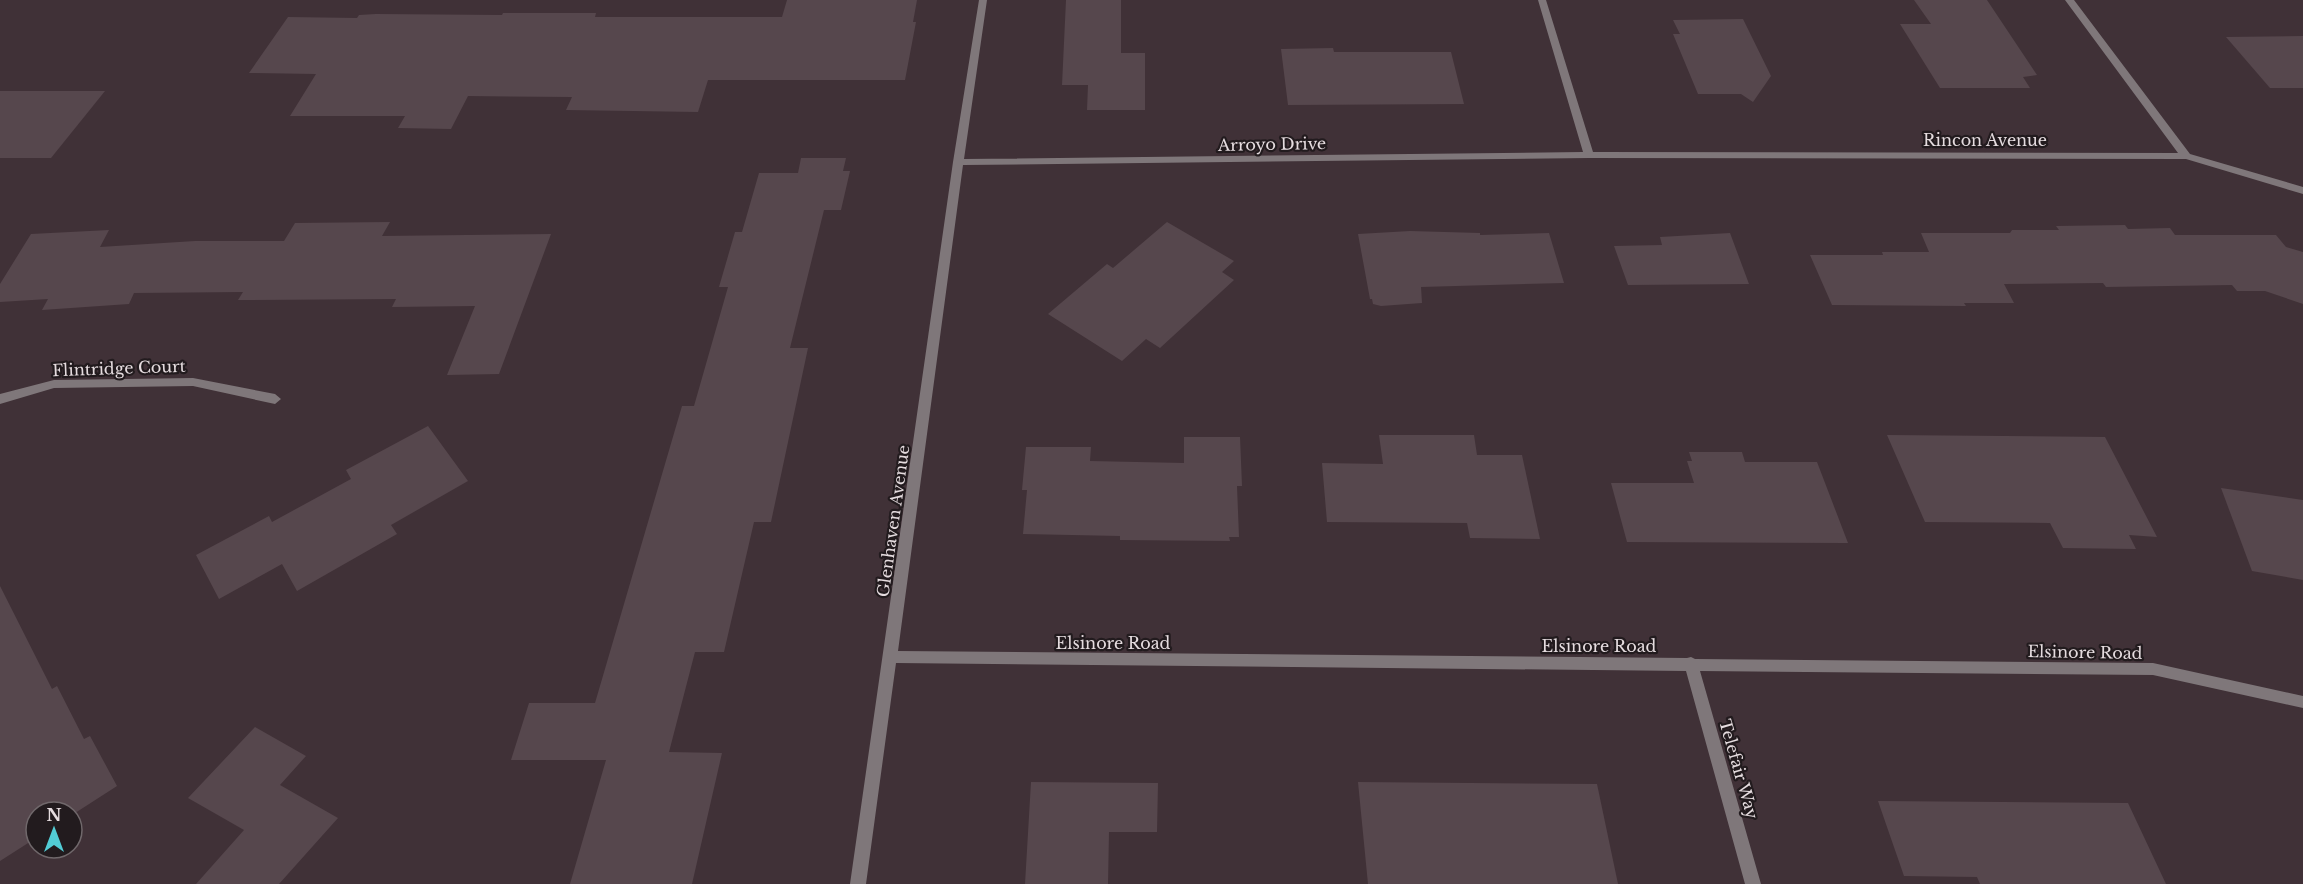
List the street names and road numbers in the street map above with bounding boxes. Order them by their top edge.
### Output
street label: Rincon Avenue [1923,130,2047,150]
street label: Arroyo Drive [1217,133,1326,155]
street label: Flintridge Court [52,356,186,380]
street label: Glenhaven Avenue [872,444,914,598]
street label: Elsinore Road [1056,633,1171,653]
street label: Elsinore Road [1542,636,1657,656]
street label: Elsinore Road [2027,641,2143,663]
street label: Telefair Way [1715,717,1763,822]

